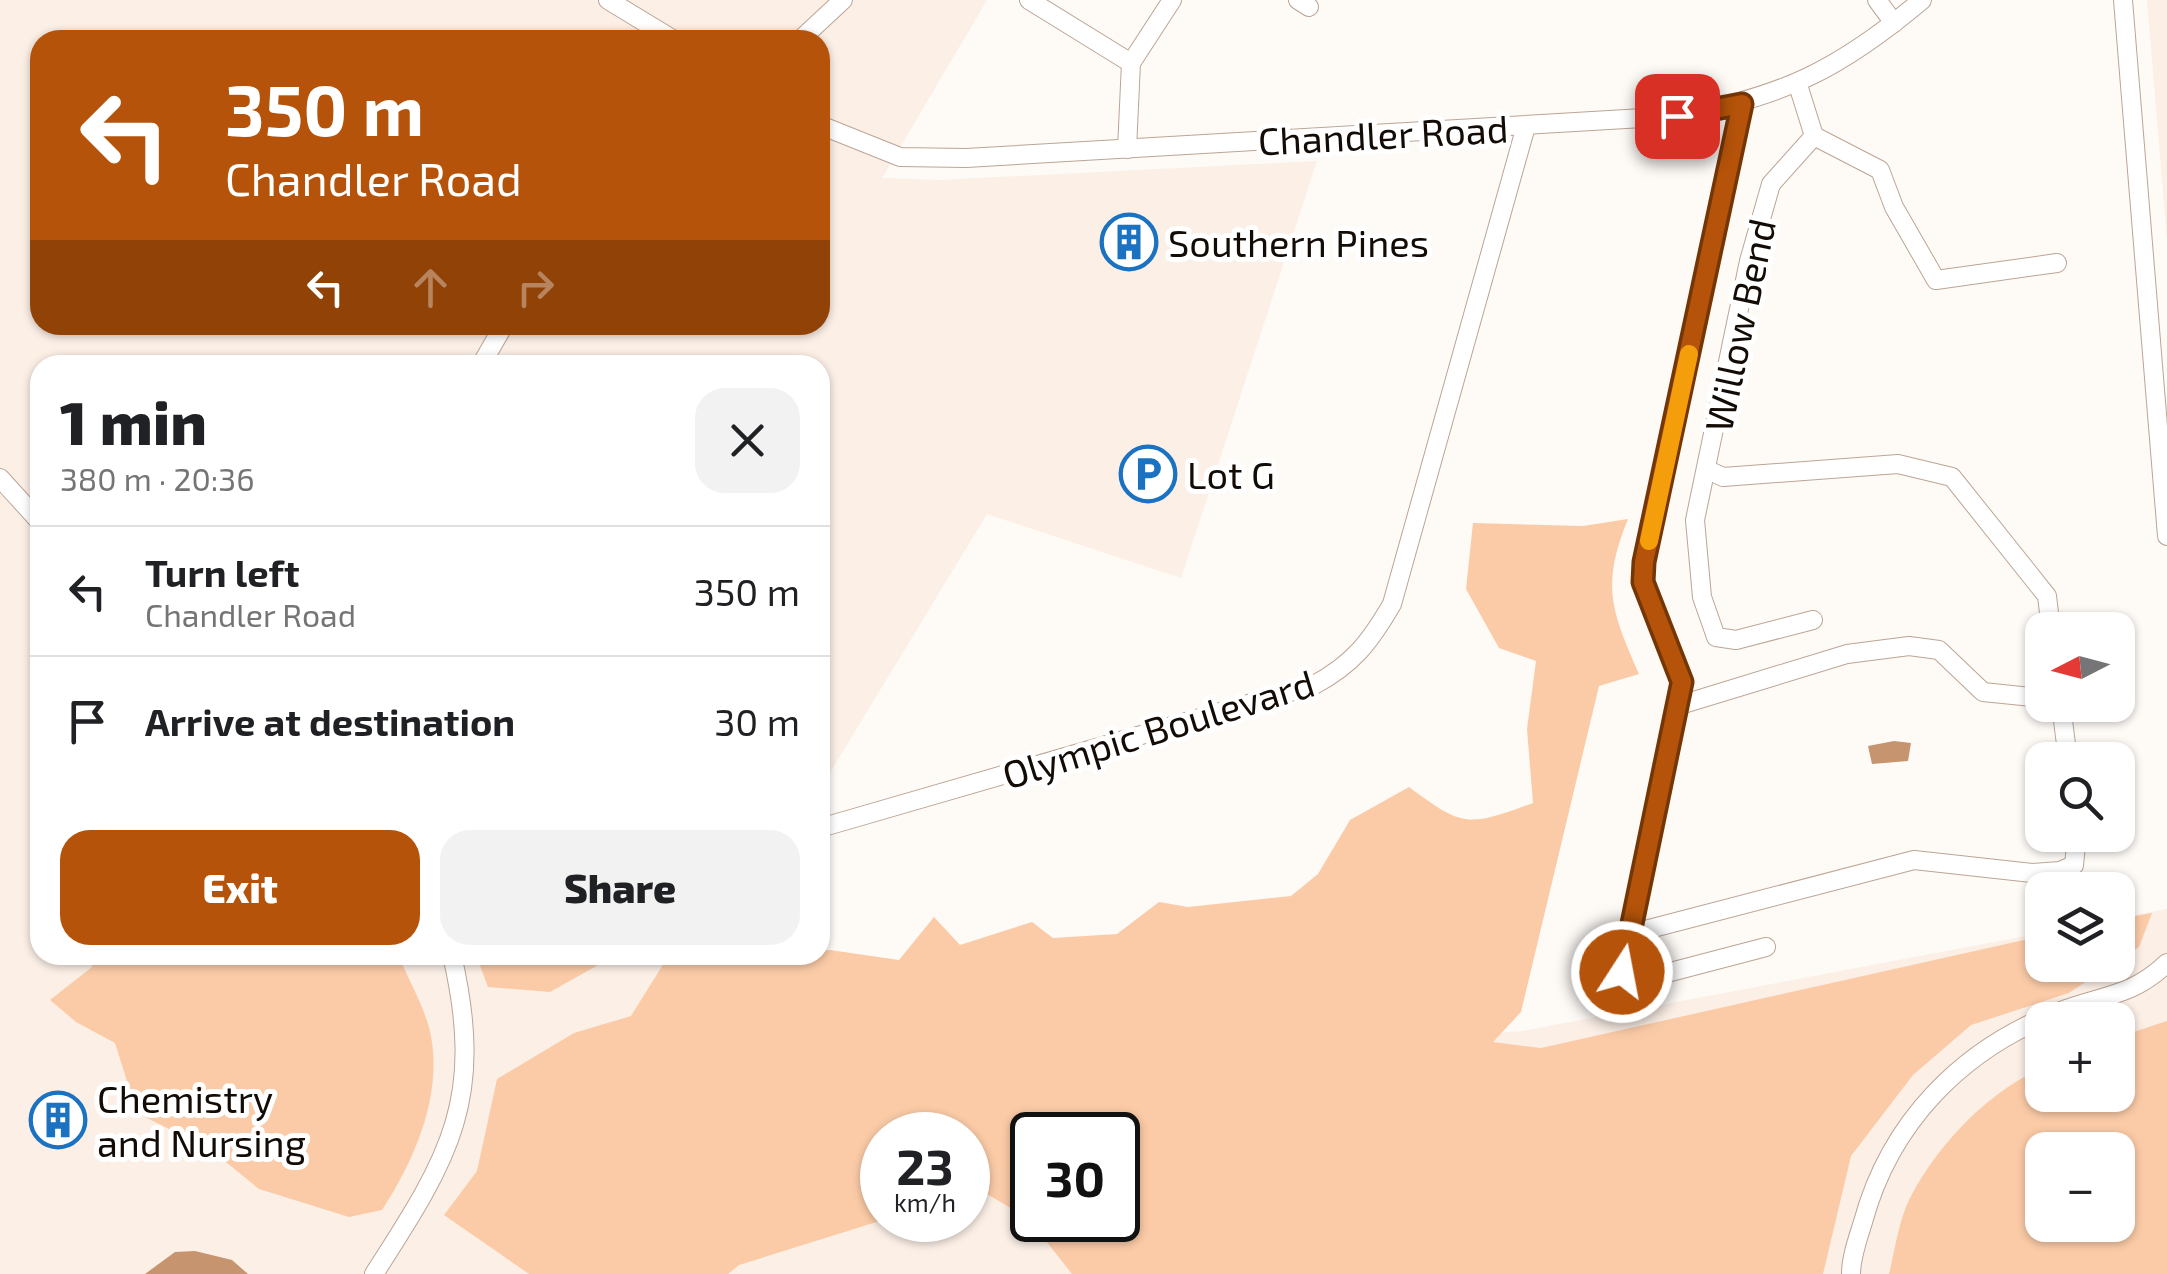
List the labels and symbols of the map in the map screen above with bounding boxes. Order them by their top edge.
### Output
pin [1635,74,1720,159]
street label: Chandler Road [1257,104,1509,164]
building icon: Southern Pines [1099,212,1159,272]
street label: Willow Bend [1694,214,1784,436]
place label: Southern Pines [1168,219,1429,265]
parking icon: Lot G [1118,444,1178,504]
place label: Lot G [1187,451,1275,497]
north arrow [2025,612,2135,722]
street label: Olympic Boulevard [997,659,1319,797]
position arrow [1570,920,1674,1024]
place label: Chemistry and Nursing [97,1075,306,1165]
building icon: Chemistry and Nursing [28,1090,88,1150]
speed limit sign: 30 [1010,1112,1140,1242]

